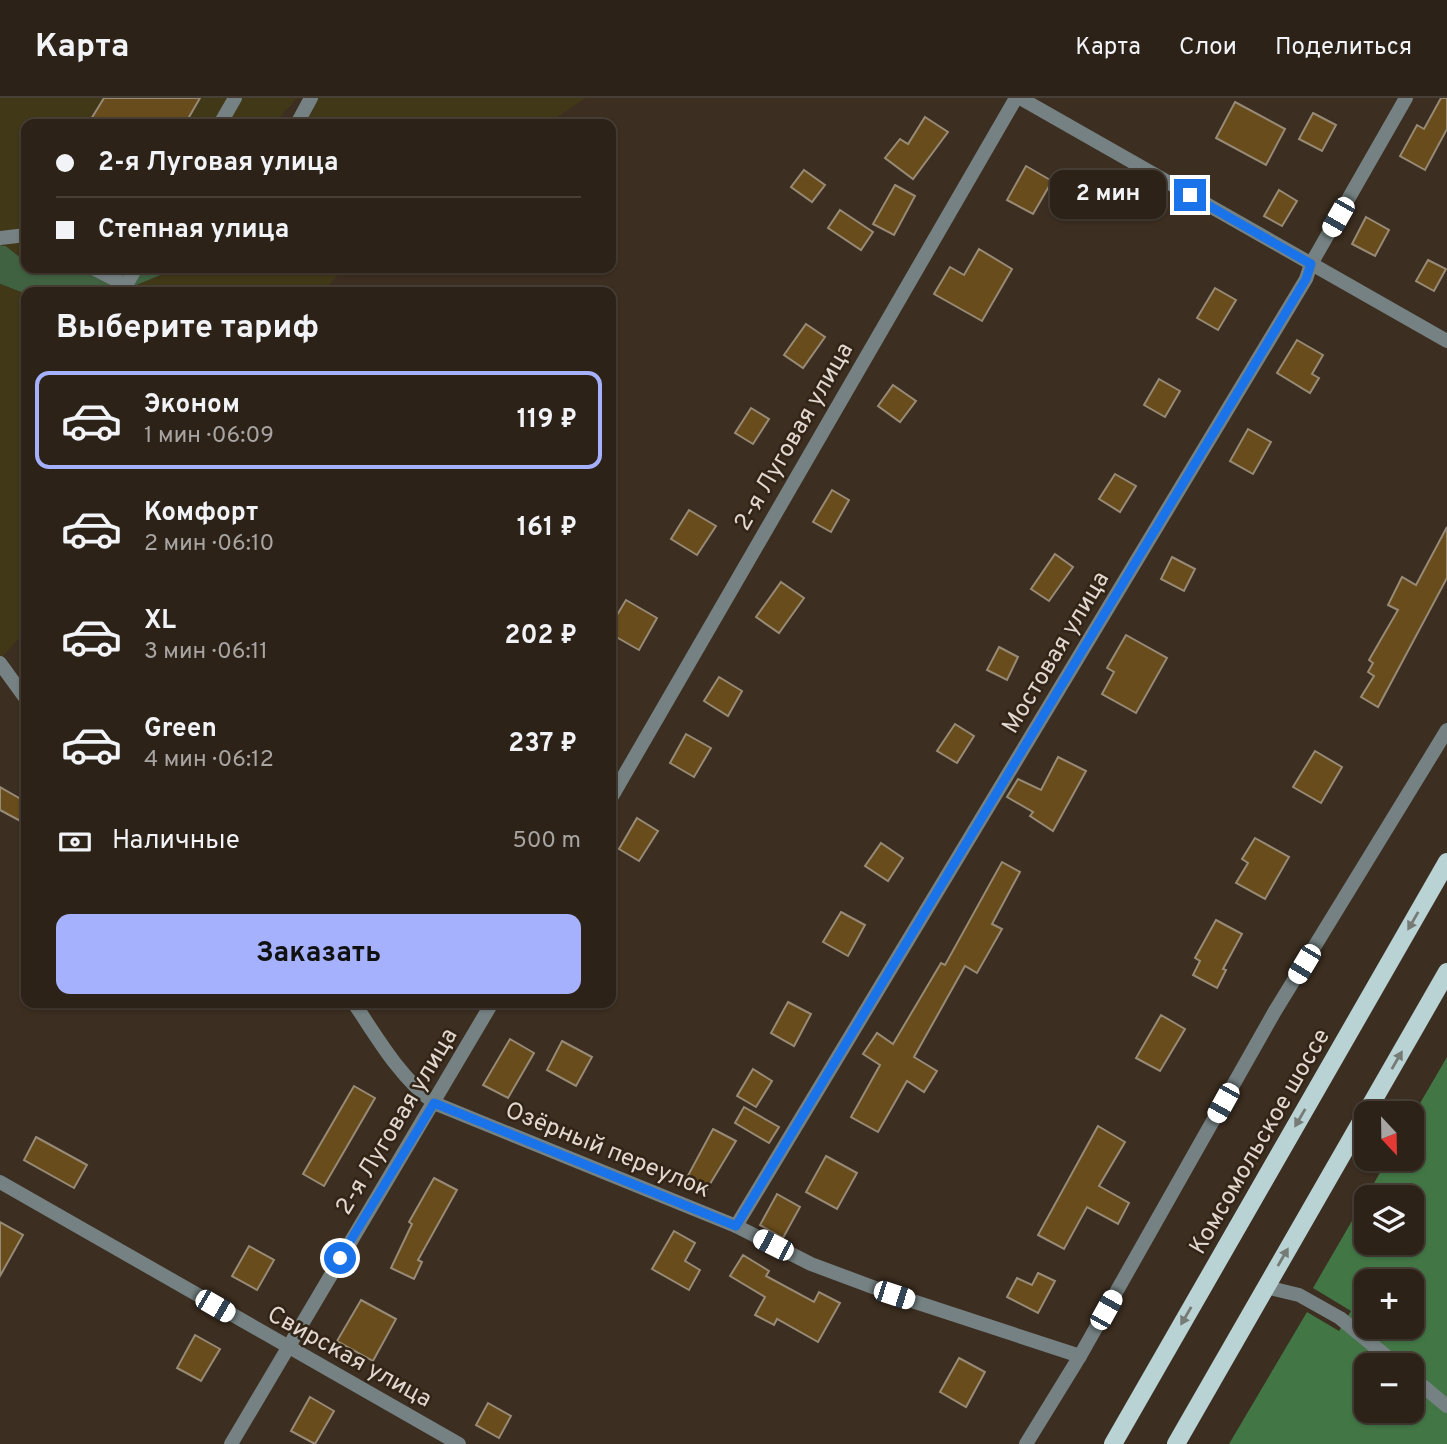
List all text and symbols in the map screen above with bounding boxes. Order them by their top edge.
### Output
text: Карта [35,27,129,69]
text: Карта [1075,33,1141,63]
text: Слои [1179,33,1237,63]
text: Поделиться [1275,33,1412,63]
text: 2-я Луговая улица [98,147,339,180]
callout: 2 мин [1050,170,1166,220]
route end [1174,179,1206,211]
text: 2 мин [1076,180,1140,209]
car [1319,194,1358,240]
text: Степная улица [98,214,289,247]
text: Выберите тариф [56,309,319,349]
street label: 2-я Луговая улица [729,337,861,537]
icon: car [60,389,123,452]
text: Эконом [144,389,240,422]
text: 119 ₽ [517,404,577,437]
text: 1 мин · 06:09 [144,422,274,451]
icon: car [60,497,123,560]
text: Комфорт [144,497,258,530]
text: 161 ₽ [517,512,577,545]
text: 2 мин · 06:10 [144,530,274,559]
street label: Мостовая улица [996,566,1117,740]
icon: car [60,605,123,668]
text: XL [144,605,176,638]
text: 202 ₽ [505,620,577,653]
text: 3 мин · 06:11 [144,638,268,667]
icon: car [60,713,123,776]
text: Green [144,713,217,746]
text: 237 ₽ [508,728,577,761]
text: 4 мин · 06:12 [144,746,274,775]
icon: cash [56,823,94,861]
text: Наличные [112,825,240,858]
text: 500 m [513,827,581,856]
one-way arrow [1407,912,1419,931]
button: Заказать [56,914,581,994]
car [1285,941,1324,987]
street label: 2-я Луговая улица [330,1023,465,1221]
street label: Комсомольское шоссе [1184,1024,1338,1260]
one-way arrow [1390,1050,1402,1070]
car [1204,1080,1243,1126]
street label: Озёрный переулок [500,1096,714,1206]
north arrow [1354,1101,1424,1171]
map controls [1354,1101,1424,1423]
one-way arrow [1293,1109,1306,1128]
button: layers [1354,1185,1424,1255]
car [750,1226,797,1264]
route start [324,1242,356,1274]
one-way arrow [1277,1248,1289,1267]
button: + [1354,1269,1424,1339]
car [871,1279,918,1311]
car [192,1286,239,1326]
car [1087,1287,1126,1333]
street label: Свирская улица [261,1300,437,1415]
one-way arrow [1180,1306,1193,1325]
button: − [1354,1353,1424,1423]

